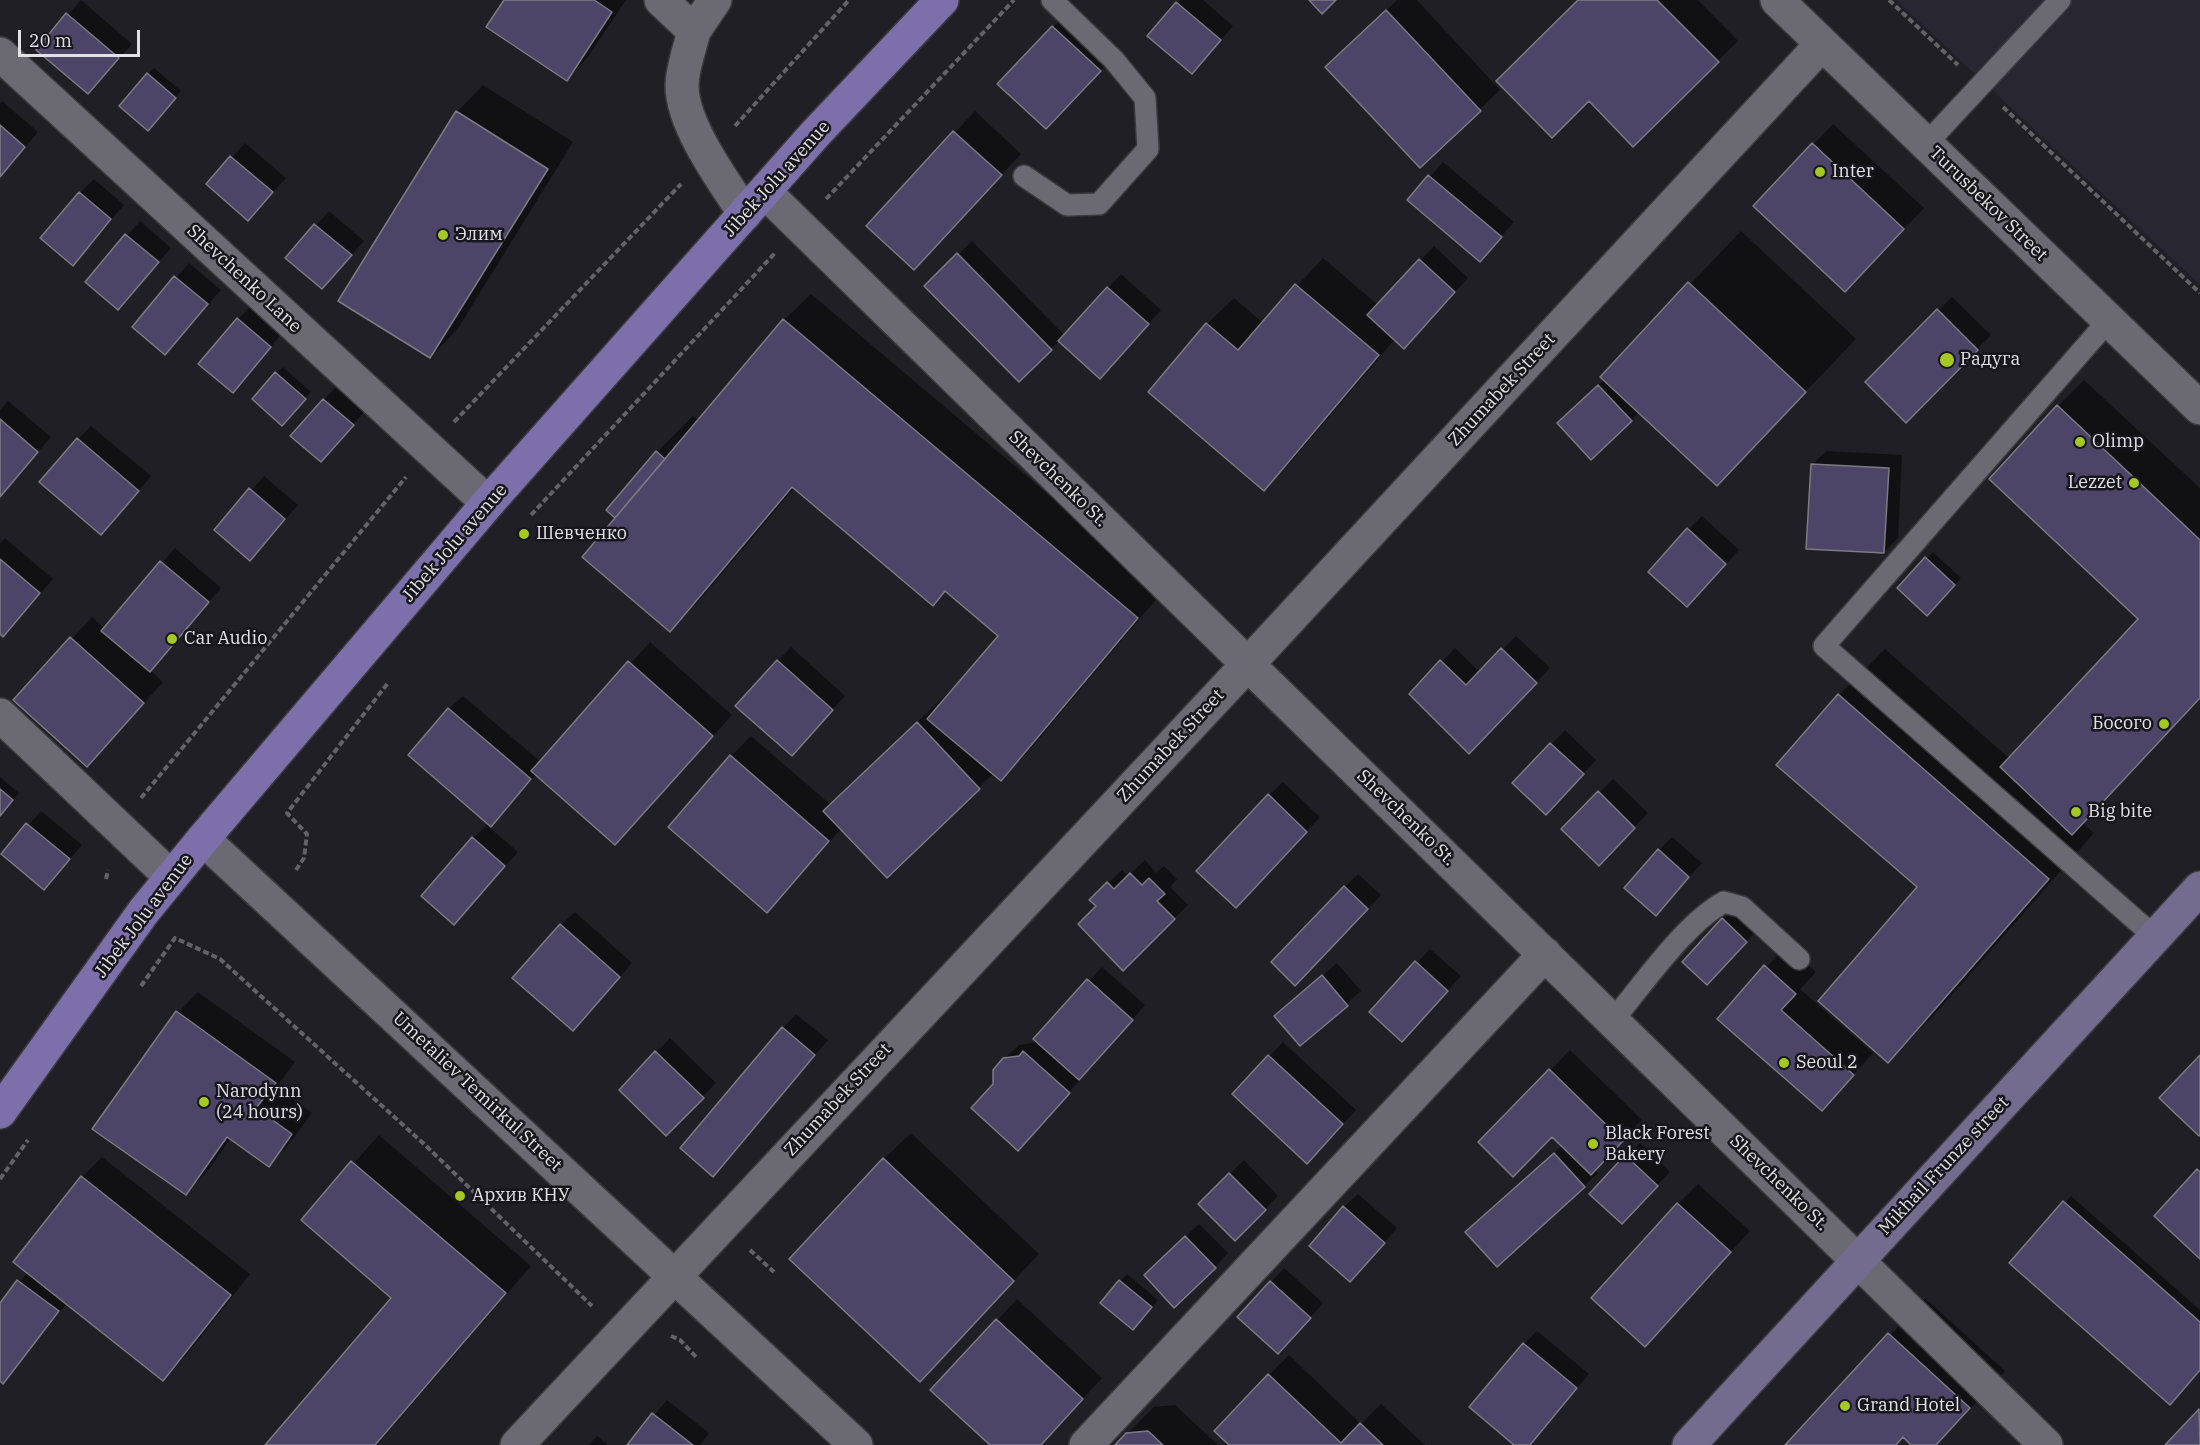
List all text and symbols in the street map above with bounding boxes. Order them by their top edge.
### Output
scale bar [21,18,142,56]
text: 20 m [29,29,72,52]
street label: Jibek Jolu avenue [719,116,835,242]
street label: Turusbekov Street [1924,142,2052,266]
place label: Inter [1832,161,1874,183]
marker: Inter [1813,165,1827,179]
street label: Shevchenko Lane [182,220,306,338]
place label: Элим [455,224,503,246]
marker: Элим [436,228,450,242]
street label: Zhumabek Street [1444,329,1560,451]
place label: Радуга [1960,349,2020,371]
marker: Радуга [1938,351,1956,369]
street label: Shevchenko St. [1004,426,1112,532]
place label: Olimp [2092,431,2144,453]
marker: Olimp [2073,435,2087,449]
place label: Lezzet [2068,472,2122,494]
marker: Lezzet [2127,476,2141,490]
street label: Jibek Jolu avenue [398,480,512,606]
place label: Шевченко [536,523,627,545]
marker: Шевченко [517,527,531,541]
place label: Car Audio [184,628,267,650]
marker: Car Audio [165,632,179,646]
street label: Zhumabek Street [1113,685,1229,807]
place label: Босого [2092,713,2152,735]
marker: Босого [2157,717,2171,731]
street label: Shevchenko St. [1352,765,1460,871]
place label: Big bite [2088,801,2152,823]
marker: Big bite [2069,805,2083,819]
street label: Jibek Jolu avenue [91,850,197,982]
street label: Umetaliev Temirkul Street [388,1008,566,1176]
street label: Zhumabek Street [780,1039,896,1161]
place label: Seoul 2 [1796,1052,1858,1074]
marker: Seoul 2 [1777,1056,1791,1070]
place label: Narodynn (24 hours) [216,1081,303,1124]
street label: Mikhail Frunze street [1874,1092,2014,1240]
marker: Narodynn (24 hours) [197,1095,211,1109]
place label: Black Forest Bakery [1605,1123,1710,1166]
street label: Shevchenko St. [1725,1130,1833,1236]
marker: Black Forest Bakery [1586,1137,1600,1151]
place label: Архив КНУ [472,1185,569,1207]
marker: Архив КНУ [453,1189,467,1203]
place label: Grand Hotel [1857,1395,1960,1417]
marker: Grand Hotel [1838,1399,1852,1413]

